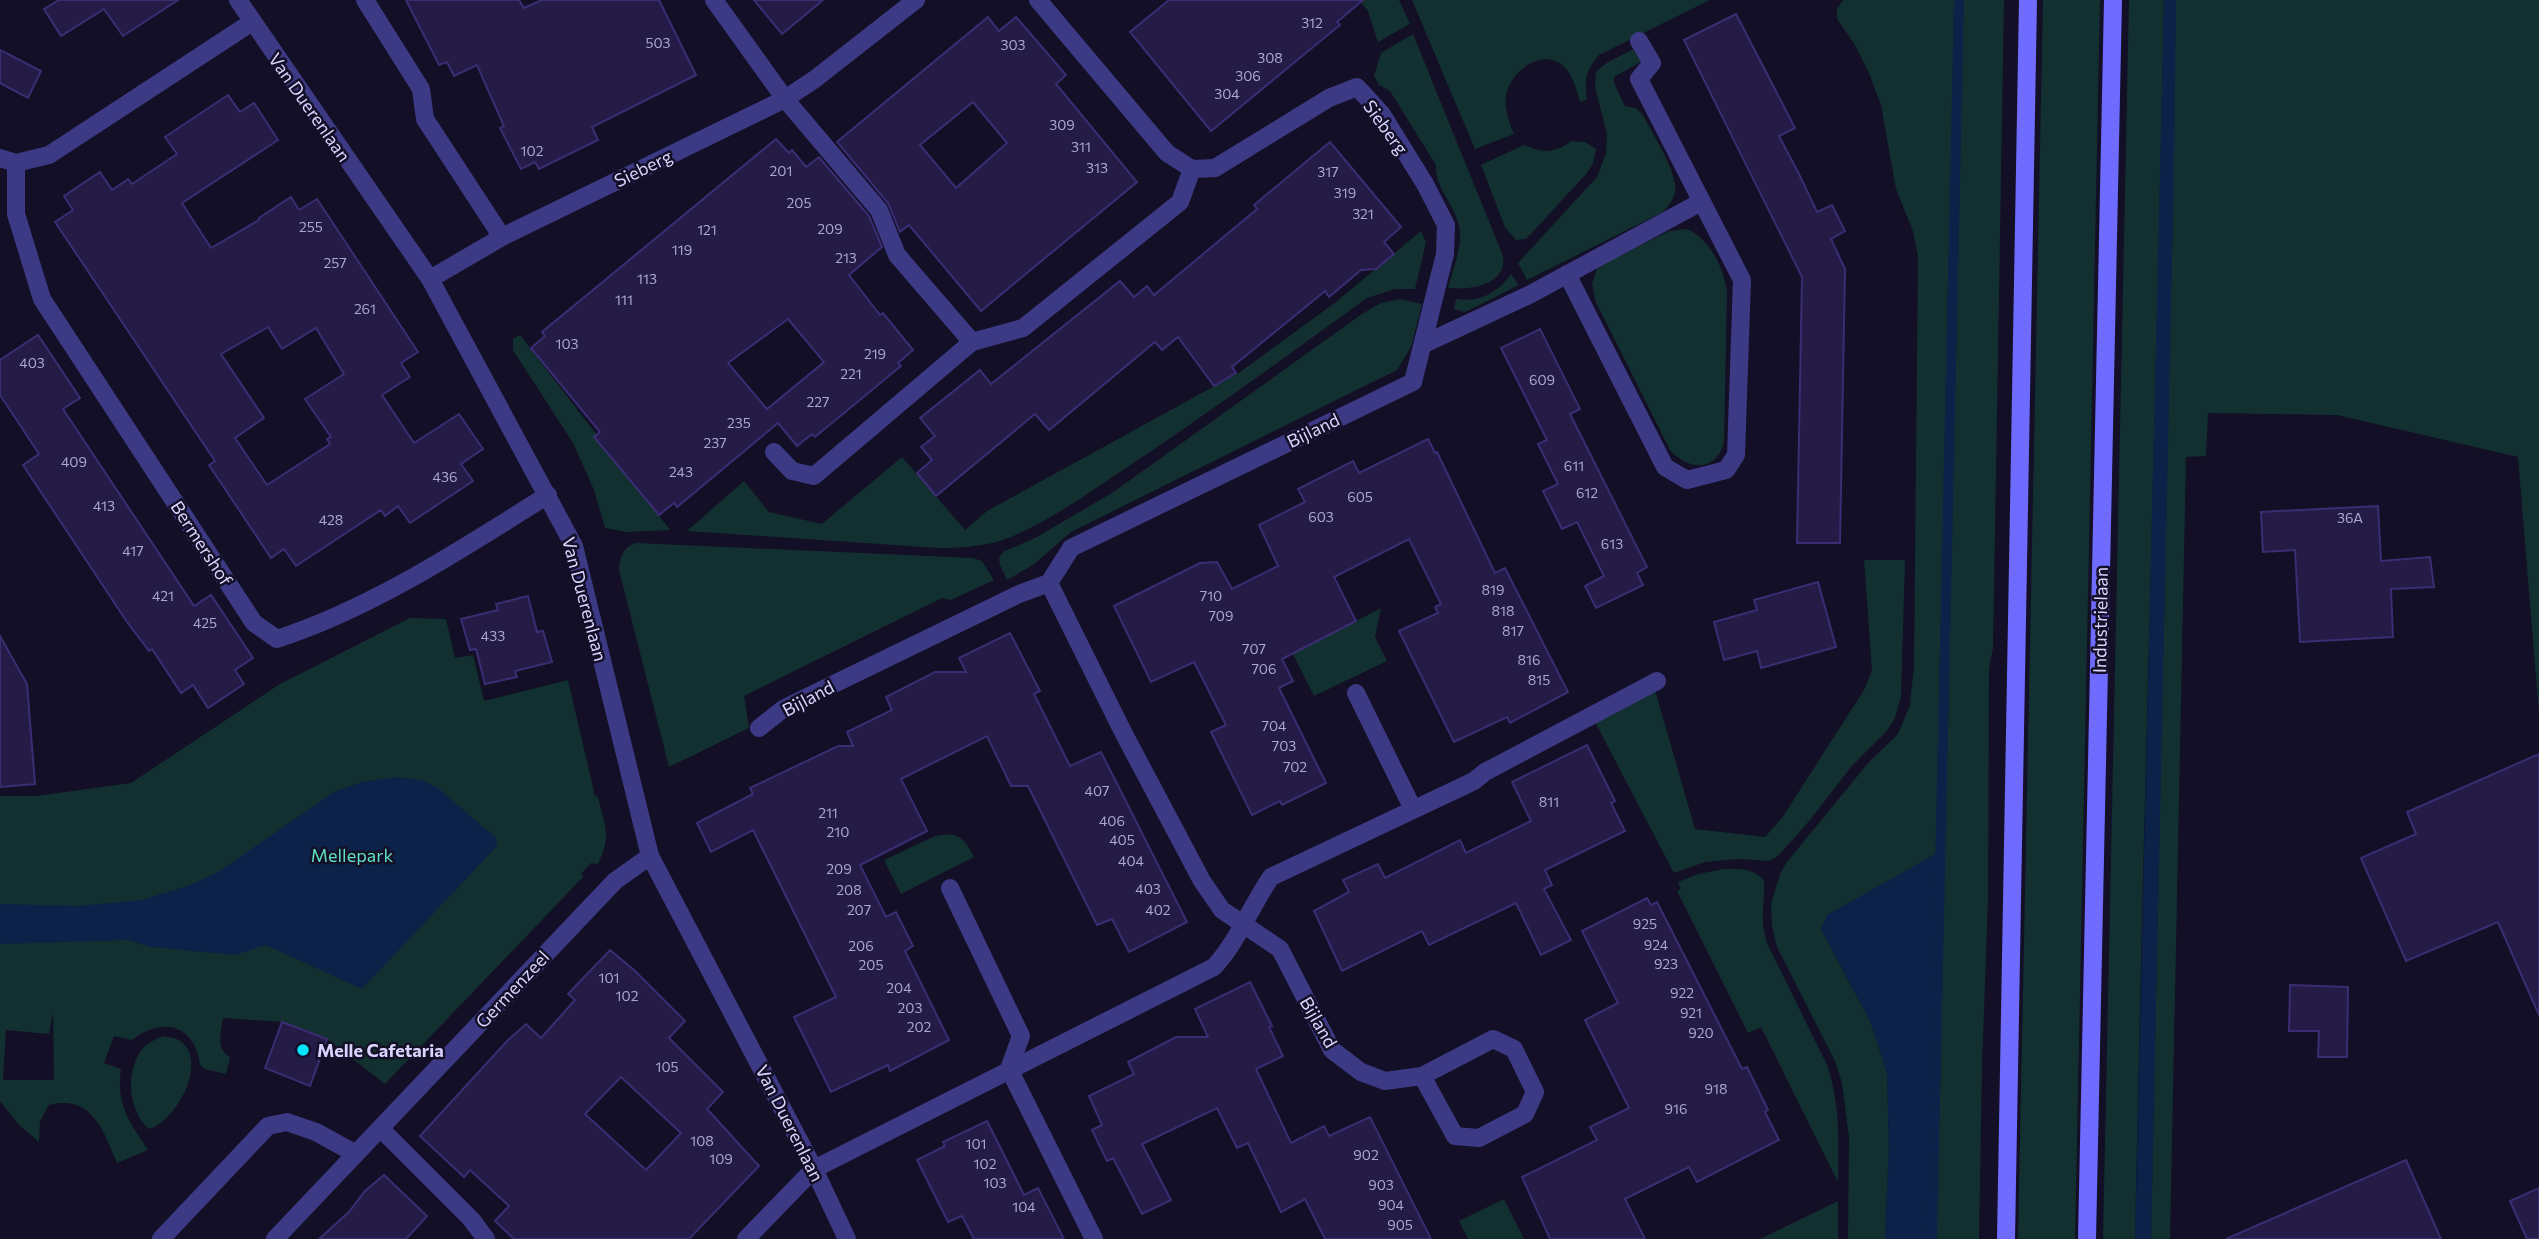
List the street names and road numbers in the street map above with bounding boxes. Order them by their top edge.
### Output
street label: Van Duerenlaan [264,48,356,166]
street label: Sieberg [1359,96,1413,159]
street label: Sieberg [610,144,676,191]
street label: Bijland [1283,408,1343,452]
street label: Bermershof [166,496,238,590]
street label: Van Duerenlaan [558,534,612,664]
street label: Industrielaan [2088,567,2112,673]
street label: Bijland [778,675,838,721]
street label: Germenzeel [471,946,553,1032]
street label: Bijland [1296,992,1342,1052]
street label: Van Duerenlaan [751,1061,829,1185]

